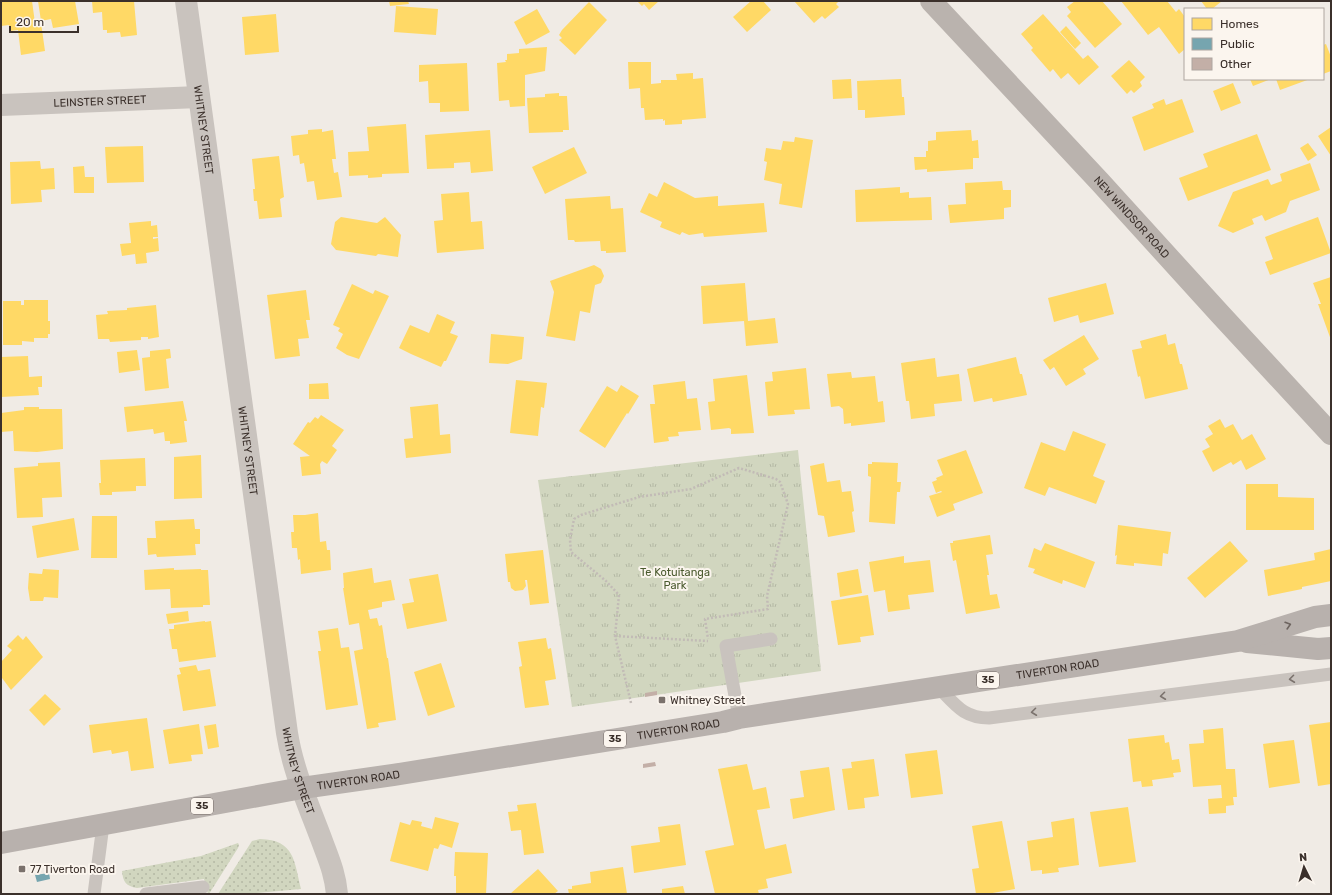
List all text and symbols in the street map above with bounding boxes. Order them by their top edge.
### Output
scale bar [10,8,78,34]
legend [1184,8,1324,80]
text: 20 m [16,15,44,29]
text: Homes [1220,17,1259,31]
text: Public [1220,37,1255,51]
text: Other [1220,57,1252,71]
street label: WHITNEY STREET [191,84,216,176]
street label: LEINSTER STREET [53,93,147,109]
street label: NEW WINDSOR ROAD [1091,173,1172,261]
street label: WHITNEY STREET [235,405,261,497]
park label: Te Kotuitanga Park [640,566,710,592]
one-way arrow [1285,621,1292,630]
street label: TIVERTON ROAD [1015,656,1100,682]
road number: 35 [977,672,999,688]
one-way arrow [1289,674,1295,683]
one-way arrow [1160,691,1166,700]
place label: Whitney Street [670,694,746,707]
marker: Whitney Street [657,695,667,705]
one-way arrow [1031,707,1038,716]
street label: TIVERTON ROAD [636,716,721,742]
street label: WHITNEY STREET [280,726,318,816]
road number: 35 [604,731,626,747]
street label: TIVERTON ROAD [316,767,401,792]
road number: 35 [191,798,213,814]
north arrow [1284,847,1324,887]
text: N [1299,851,1308,864]
place label: 77 Tiverton Road [30,863,115,876]
marker: 77 Tiverton Road [17,864,27,874]

